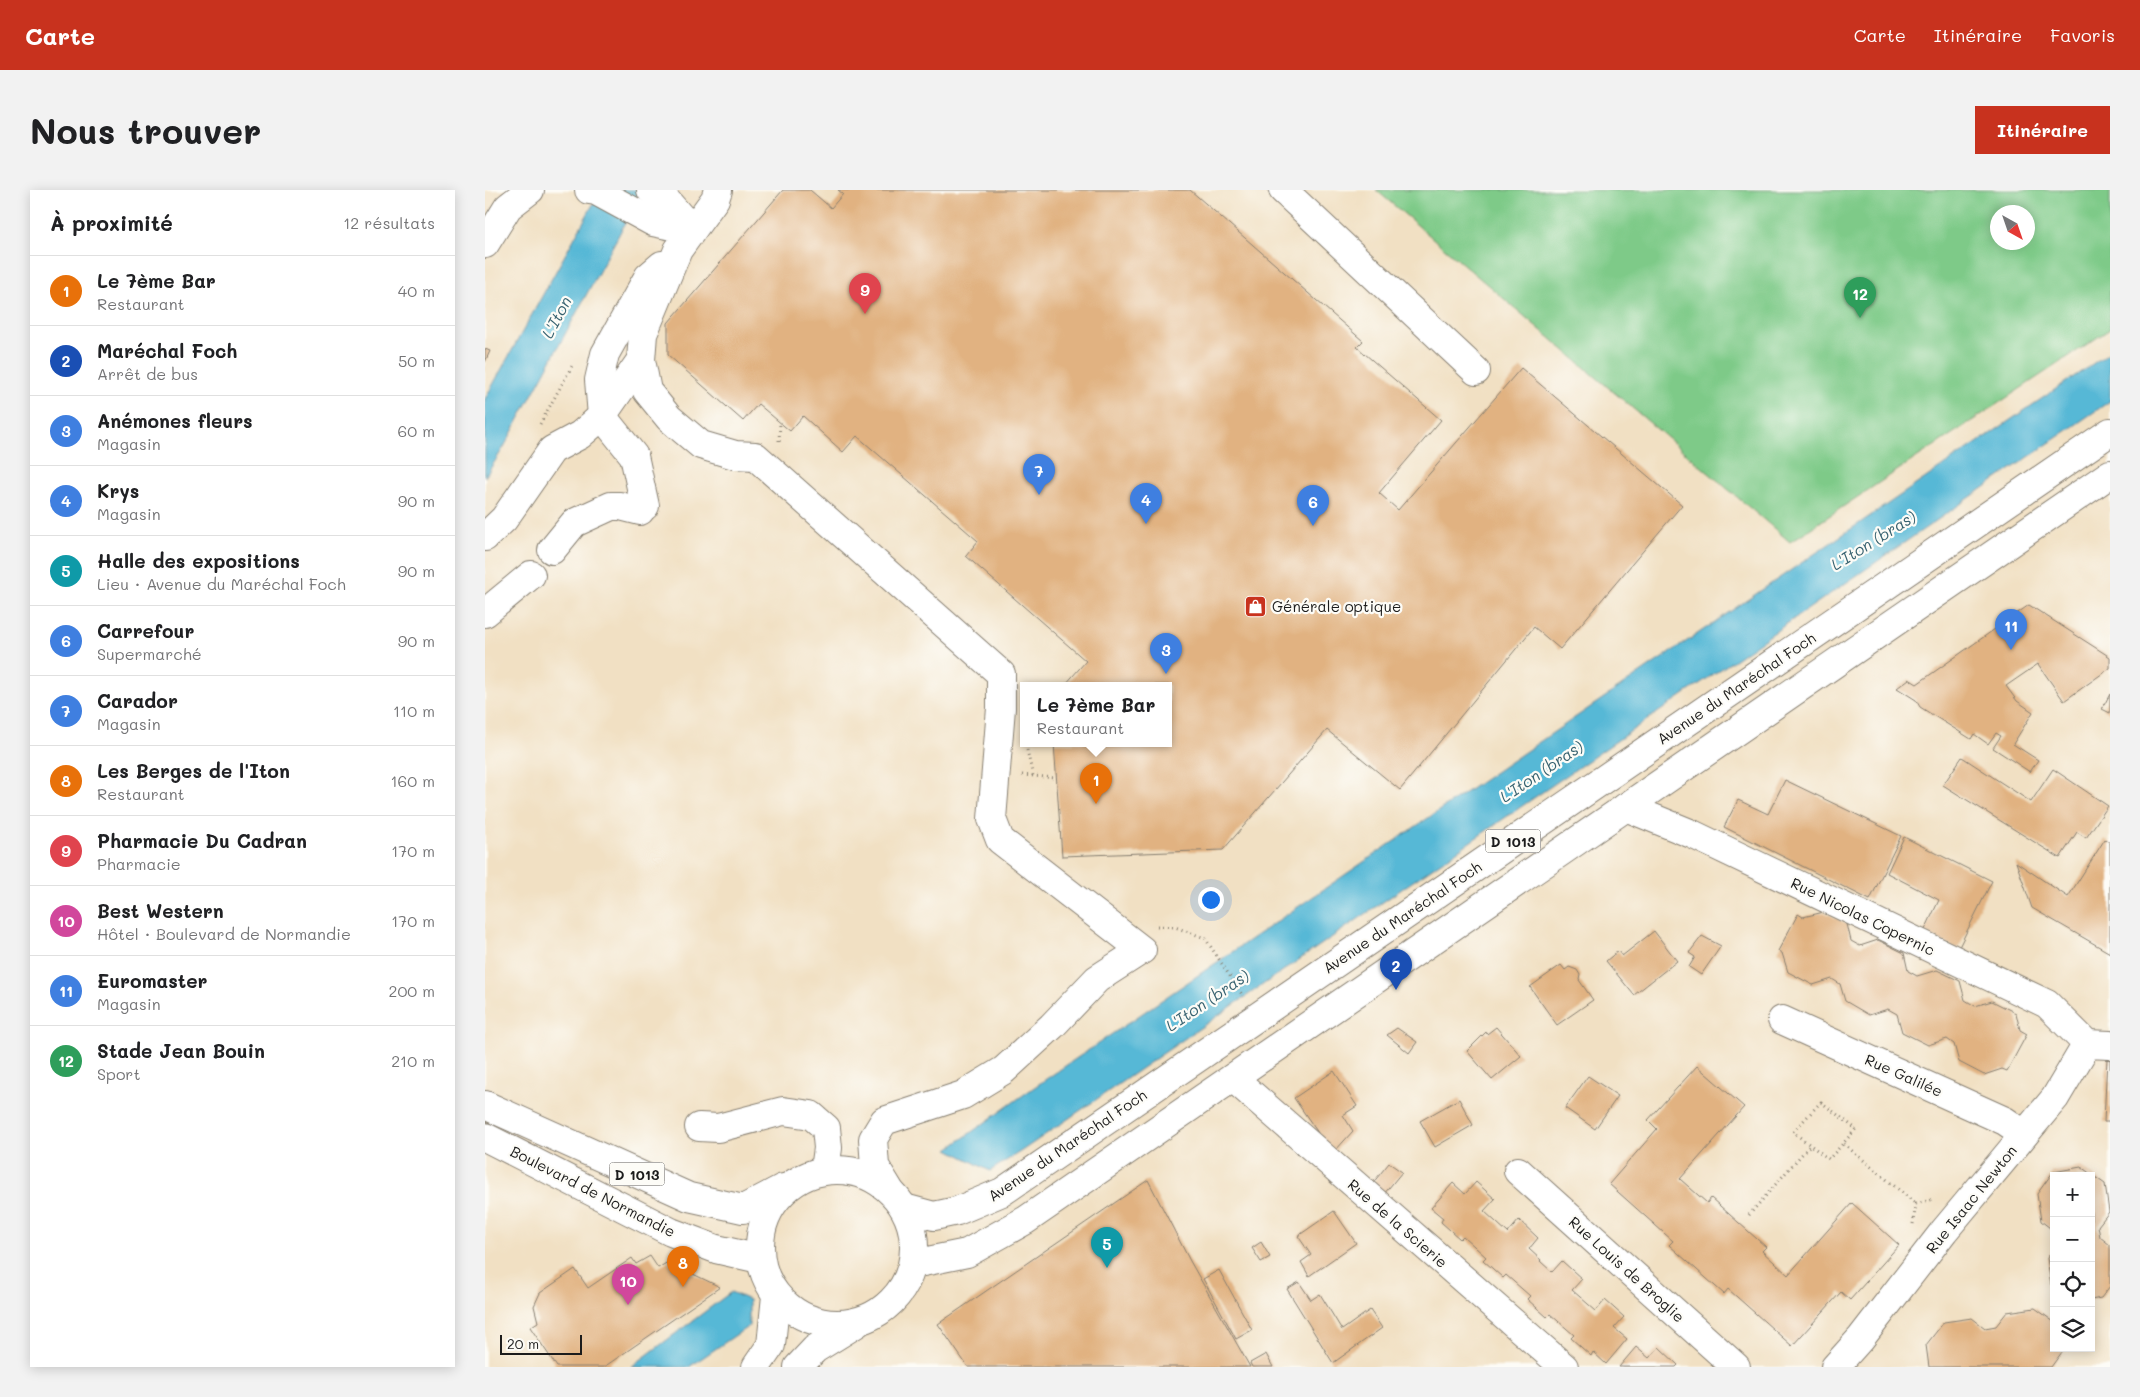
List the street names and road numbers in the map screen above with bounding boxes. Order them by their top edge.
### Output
street label: Avenue du Maréchal Foch [1653,627,1819,749]
road number: D 1013 [1485,830,1541,852]
street label: Avenue du Maréchal Foch [1319,856,1485,978]
street label: Rue Nicolas Copernic [1788,872,1938,960]
street label: Rue Galilée [1862,1049,1946,1101]
street label: Avenue du Maréchal Foch [984,1084,1150,1206]
street label: Boulevard de Normandie [507,1141,679,1241]
street label: Rue Isaac Newton [1921,1141,2021,1257]
road number: D 1013 [609,1162,665,1186]
street label: Rue de la Scierie [1344,1174,1452,1272]
street label: Rue Louis de Broglie [1565,1212,1689,1326]

